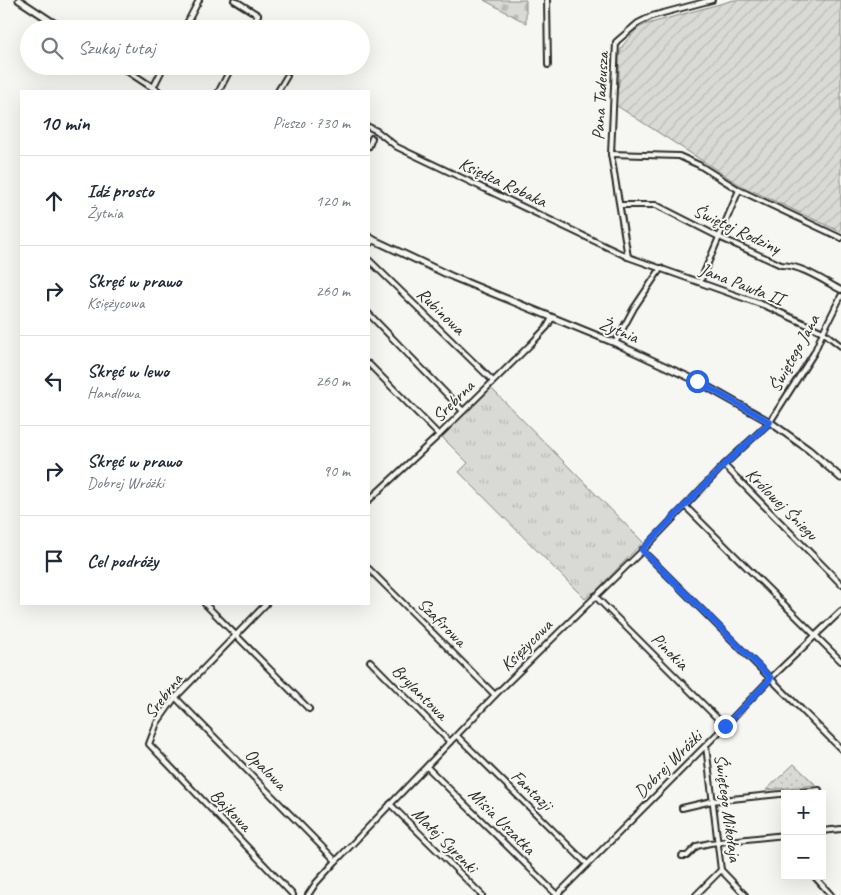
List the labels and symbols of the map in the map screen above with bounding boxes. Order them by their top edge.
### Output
street label: Pana Tadeusza [587,50,613,140]
street label: Księdza Robaka [456,152,551,212]
street label: Świętej Rodziny [690,199,786,260]
street label: Jana Pawła II [696,258,791,311]
street label: Rubinowa [412,283,470,340]
street label: Świętego Jana [764,309,825,396]
street label: Żytnia [596,312,643,349]
route start [686,370,709,393]
street label: Srebrna [427,374,480,427]
street label: Królowej Śniegu [741,463,824,546]
street label: Szafirowa [413,593,472,652]
street label: Księżycowa [495,613,558,676]
street label: Pinokia [647,628,694,675]
street label: Brylantowa [387,659,454,726]
street label: Srebrna [139,668,188,723]
route end [714,715,737,738]
street label: Dobrej Wróżki [630,724,708,802]
street label: Opalowa [241,744,293,796]
street label: Świętego Mikołaja [710,753,747,865]
street label: Fantazji [507,765,559,817]
street label: Misia Uszatka [464,783,541,860]
street label: Bajkowa [206,784,258,837]
street label: Małej Syrenki [408,803,484,879]

